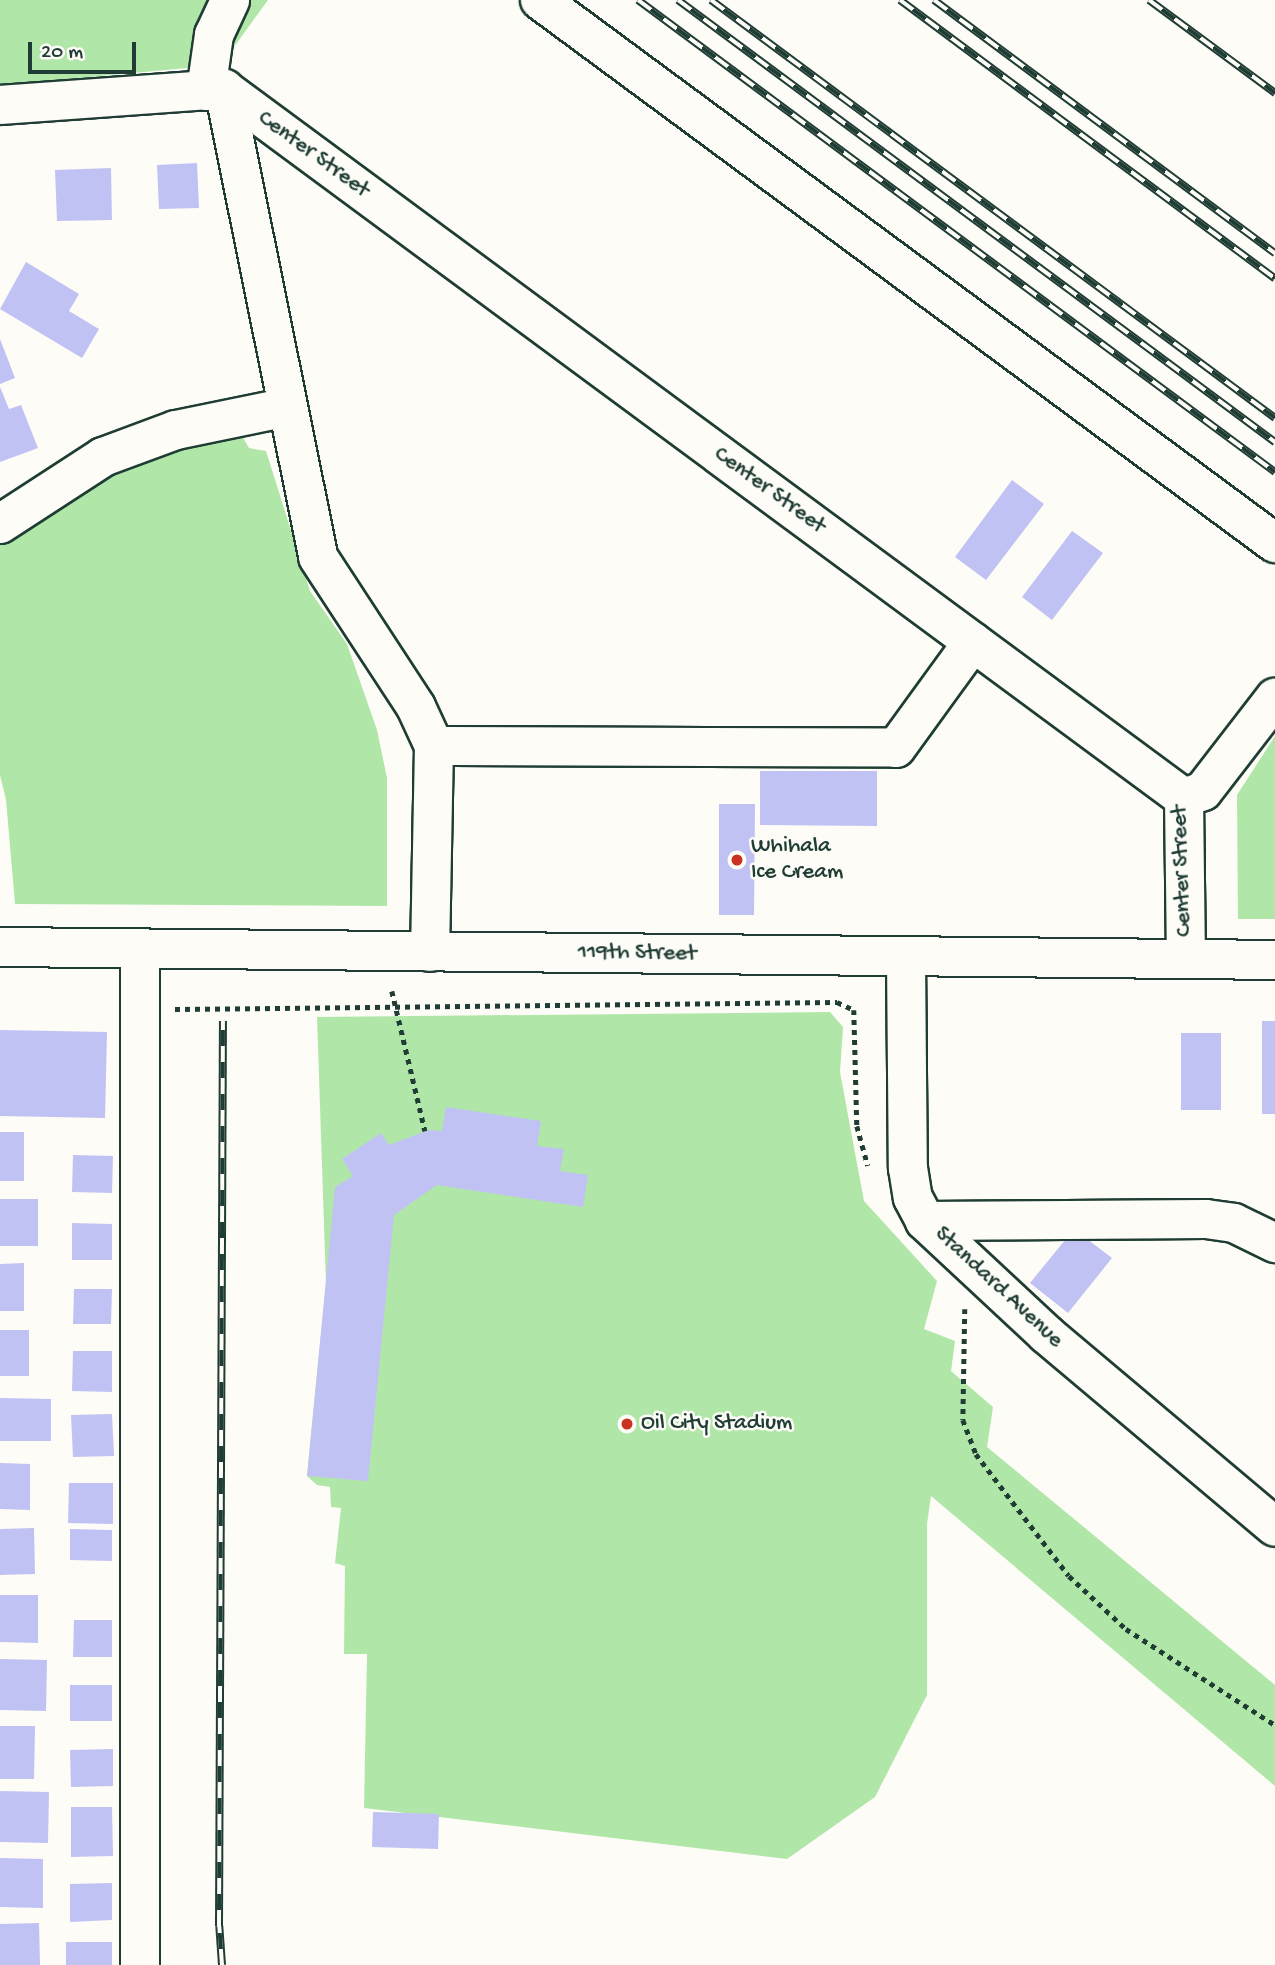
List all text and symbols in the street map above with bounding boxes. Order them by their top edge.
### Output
scale bar [32,28,140,72]
text: 20 m [41,41,83,66]
street label: Center Street [252,105,374,205]
street label: Center Street [708,441,830,541]
street label: Center Street [1167,805,1199,937]
place label: Whihala Ice Cream [751,833,843,887]
marker: Whihala Ice Cream [729,852,745,868]
street label: 119th Street [577,939,697,969]
street label: Standard Avenue [928,1221,1068,1355]
place label: Oil City Stadium [641,1410,792,1438]
marker: Oil City Stadium [619,1416,635,1432]

